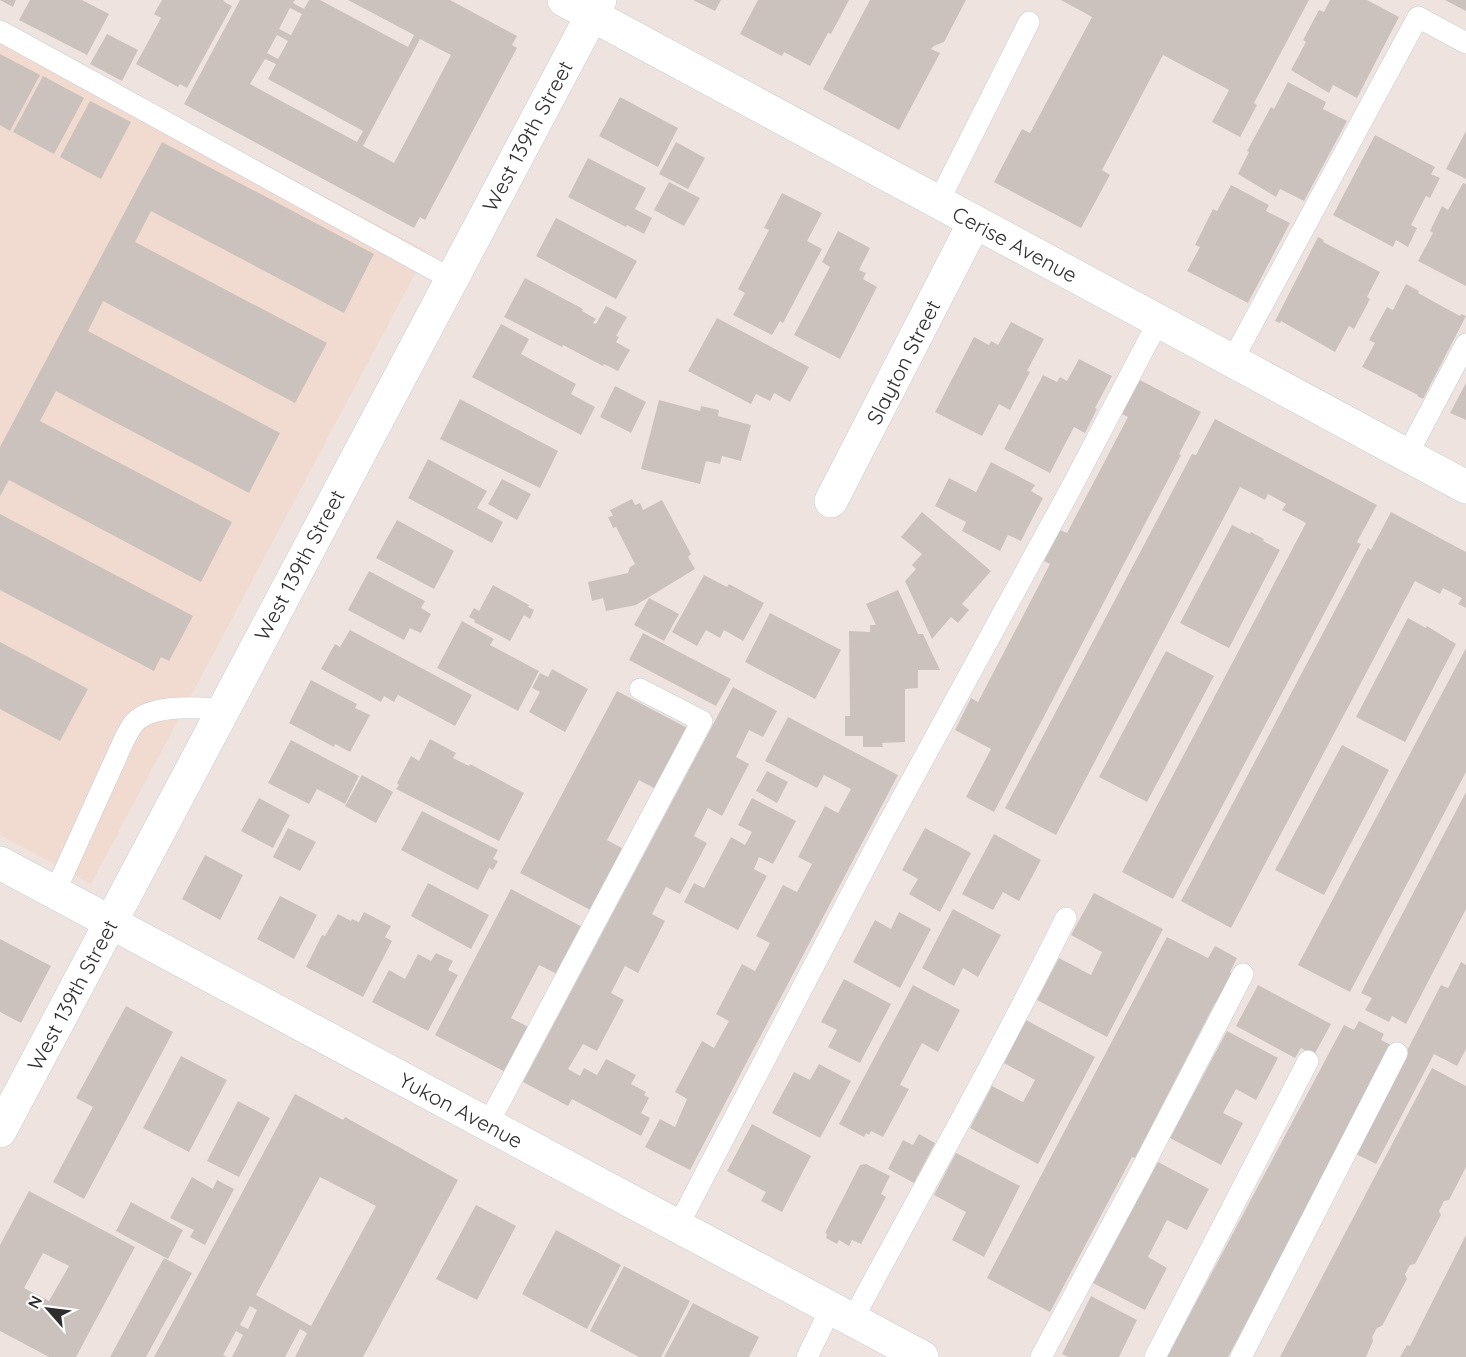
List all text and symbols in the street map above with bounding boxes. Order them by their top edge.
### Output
street label: West 139th Street [476,56,578,216]
street label: Cerise Avenue [948,200,1082,288]
street label: Slayton Street [860,295,946,429]
street label: West 139th Street [248,485,350,645]
street label: West 139th Street [21,915,123,1075]
street label: Yukon Avenue [395,1066,527,1154]
north arrow [18,1279,78,1339]
text: N [23,1292,46,1312]

